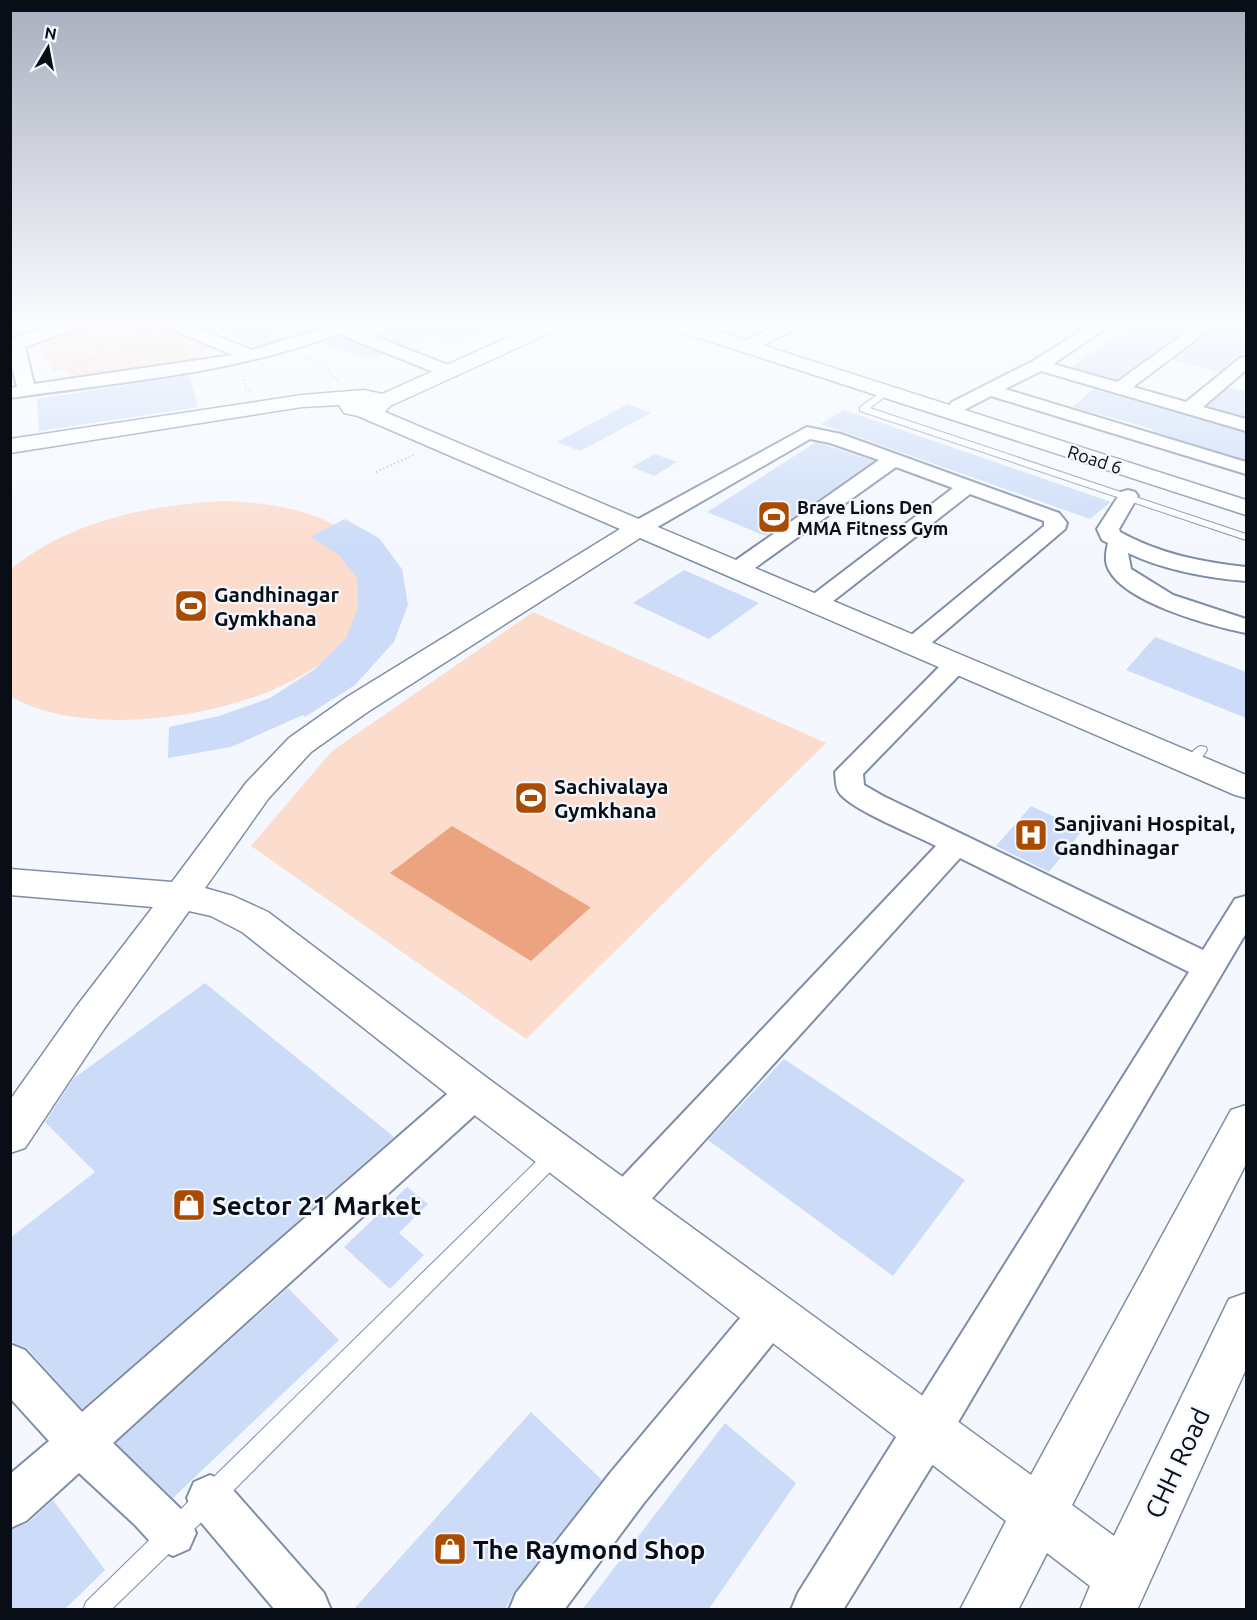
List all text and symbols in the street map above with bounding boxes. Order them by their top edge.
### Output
north arrow [18,18,78,78]
text: N [43,23,58,43]
street label: Road 6 [1065,441,1125,477]
place label: Brave Lions Den MMA Fitness Gym [797,497,948,538]
sports icon: Brave Lions Den MMA Fitness Gym [756,499,792,535]
place label: Gandhinagar Gymkhana [214,582,339,630]
sports icon: Gandhinagar Gymkhana [173,588,209,624]
place label: Sachivalaya Gymkhana [554,774,668,822]
sports icon: Sachivalaya Gymkhana [513,780,549,816]
place label: Sanjivani Hospital, Gandhinagar [1054,811,1235,859]
hospital icon: Sanjivani Hospital, Gandhinagar [1013,817,1049,853]
shop icon: Sector 21 Market [171,1187,207,1223]
place label: Sector 21 Market [212,1191,421,1220]
street label: CHH Road [1139,1403,1215,1523]
shop icon: The Raymond Shop [432,1531,468,1567]
place label: The Raymond Shop [473,1535,705,1564]

